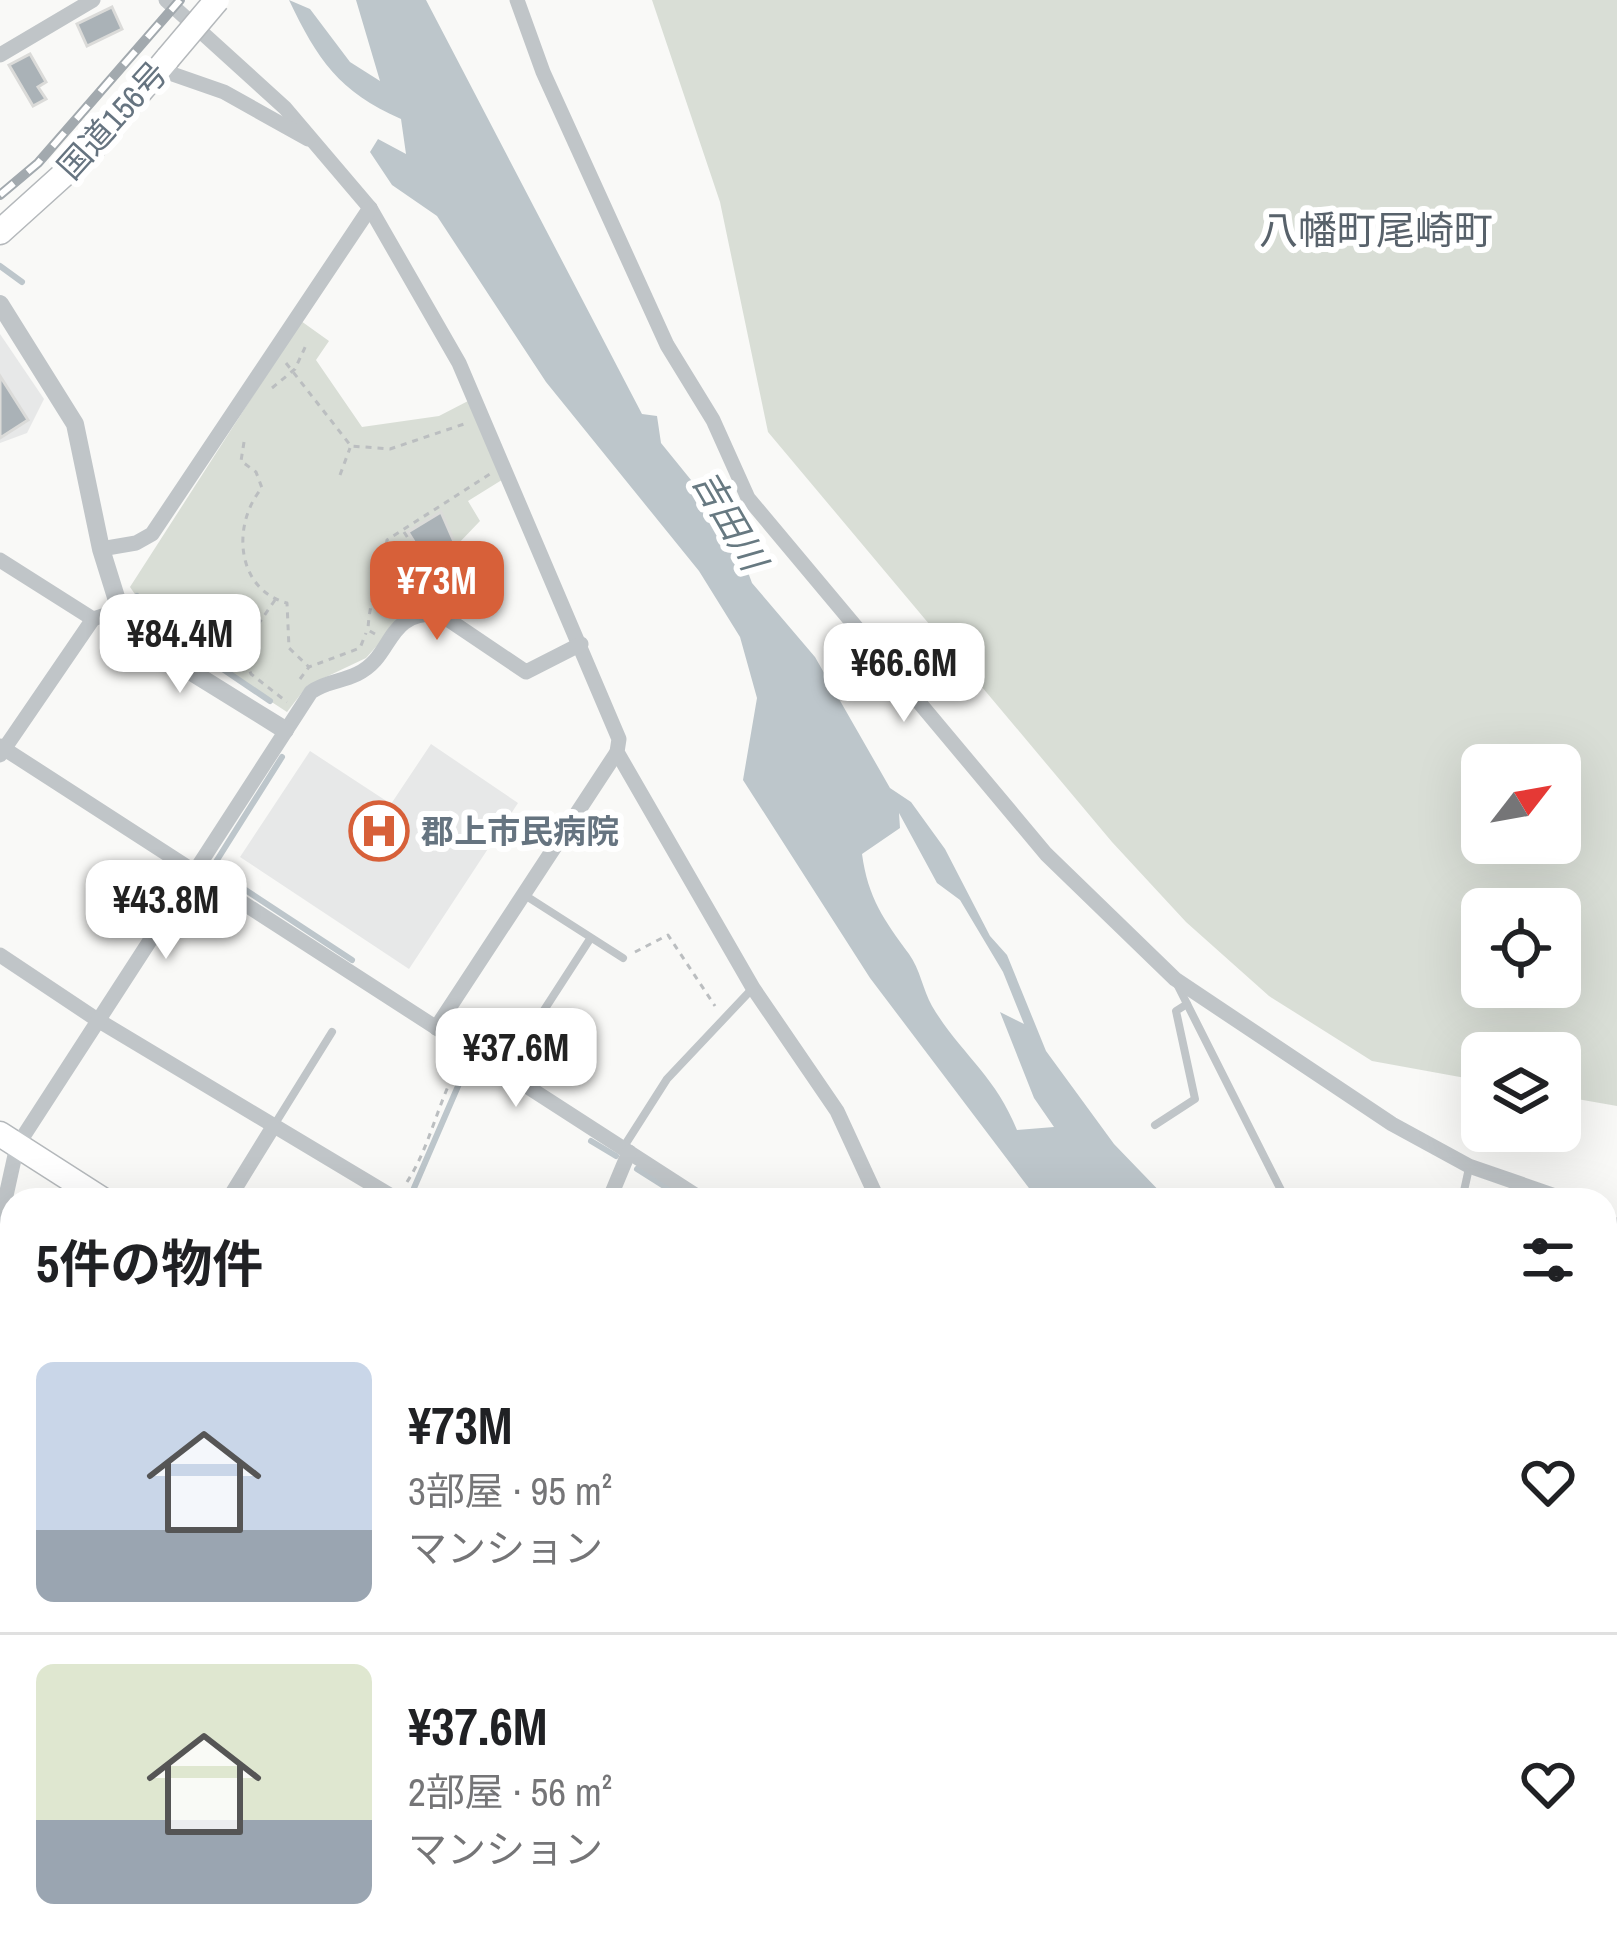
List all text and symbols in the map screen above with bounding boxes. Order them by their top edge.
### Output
street label: 国道156号 [47,52,177,188]
district label: 八幡町尾崎町 [1259,204,1493,256]
water label: 吉田川 [682,461,780,582]
pin: ¥73M [366,541,508,643]
text: ¥73M [397,554,477,606]
pin: ¥84.4M [82,594,278,696]
text: ¥84.4M [127,607,233,659]
pin: ¥66.6M [806,623,1002,725]
text: ¥66.6M [851,636,957,688]
north arrow [1461,744,1581,864]
map controls [1461,744,1581,1152]
hospital icon: 郡上市民病院 [348,800,410,862]
place label: 郡上市民病院 [421,809,619,853]
pin: ¥43.8M [68,860,264,962]
text: ¥43.8M [113,873,219,925]
button: locate [1461,888,1581,1008]
pin: ¥37.6M [418,1008,614,1110]
text: ¥37.6M [463,1021,569,1073]
button: layers [1461,1032,1581,1152]
icon: filters [1515,1227,1581,1293]
text: 5件の物件 [36,1229,263,1298]
text: ¥73M [408,1391,513,1460]
icon: home [132,1410,276,1554]
icon: heart [1515,1449,1581,1515]
text: 3部屋 · 95 m² [408,1465,612,1517]
text: マンション [408,1522,603,1574]
text: ¥37.6M [408,1692,548,1761]
icon: home [132,1712,276,1856]
icon: heart [1515,1751,1581,1817]
text: 2部屋 · 56 m² [408,1766,612,1818]
text: マンション [408,1823,603,1875]

